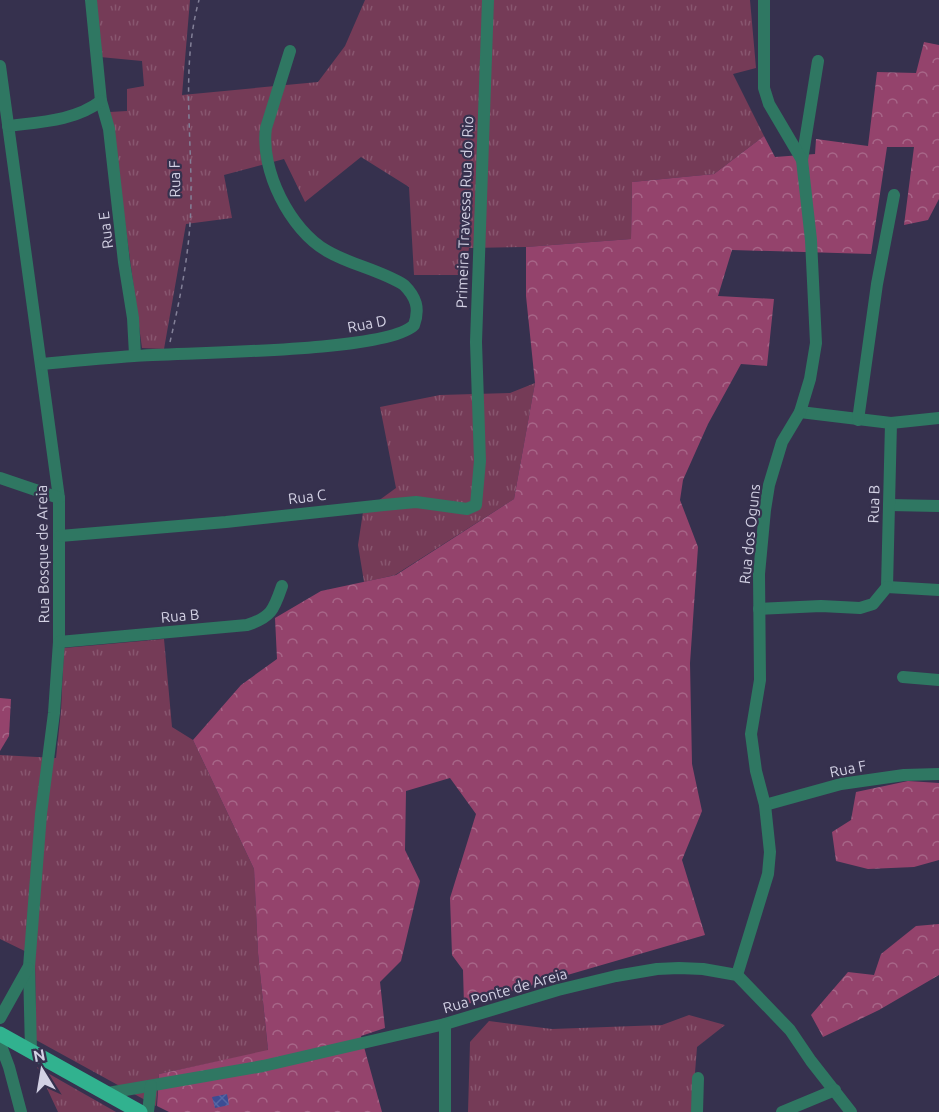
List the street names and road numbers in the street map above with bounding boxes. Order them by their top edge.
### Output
street label: Primeira Travessa Rua do Rio [453,115,476,309]
street label: Rua F [166,160,183,198]
street label: Rua E [95,210,116,250]
street label: Rua D [346,311,388,336]
street label: Rua dos Oguns [736,483,763,585]
street label: Rua B [864,484,883,524]
street label: Rua Bosque de Areia [33,485,52,623]
street label: Rua C [287,486,327,507]
street label: Rua B [160,605,200,626]
street label: Rua F [828,757,868,780]
street label: Rua Ponte de Areia [441,965,569,1016]

